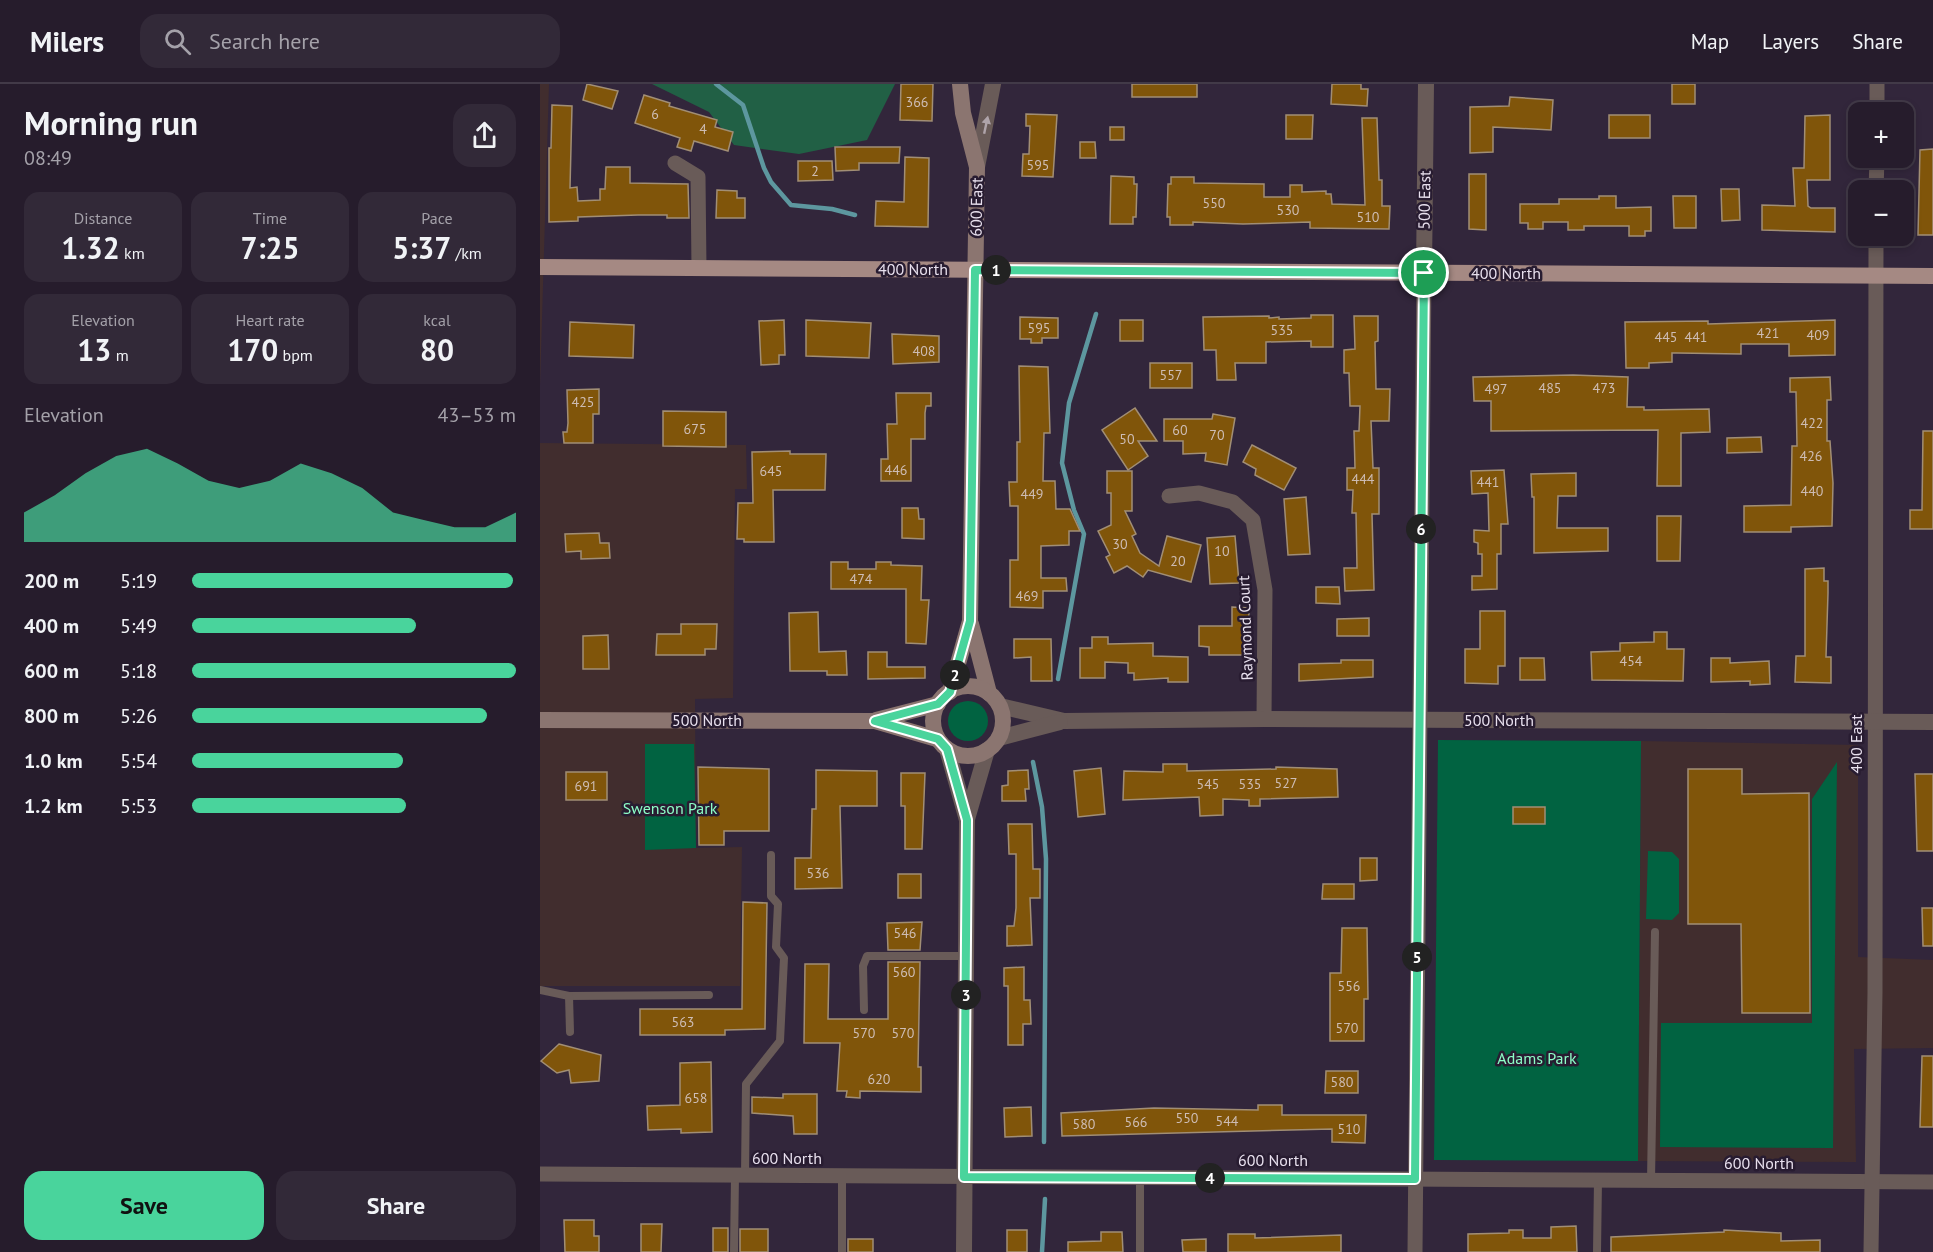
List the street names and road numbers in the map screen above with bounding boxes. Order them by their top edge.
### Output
street label: 500 East [1413,170,1435,230]
street label: 600 East [965,177,987,237]
street label: 400 North [878,259,948,279]
street label: 400 North [1471,263,1541,283]
street label: Raymond Court [1233,575,1257,681]
street label: 500 North [672,710,742,730]
street label: 500 North [1464,710,1534,730]
street label: 400 East [1846,714,1866,774]
street label: 600 North [752,1148,822,1168]
street label: 600 North [1238,1150,1308,1170]
street label: 600 North [1724,1153,1794,1173]

